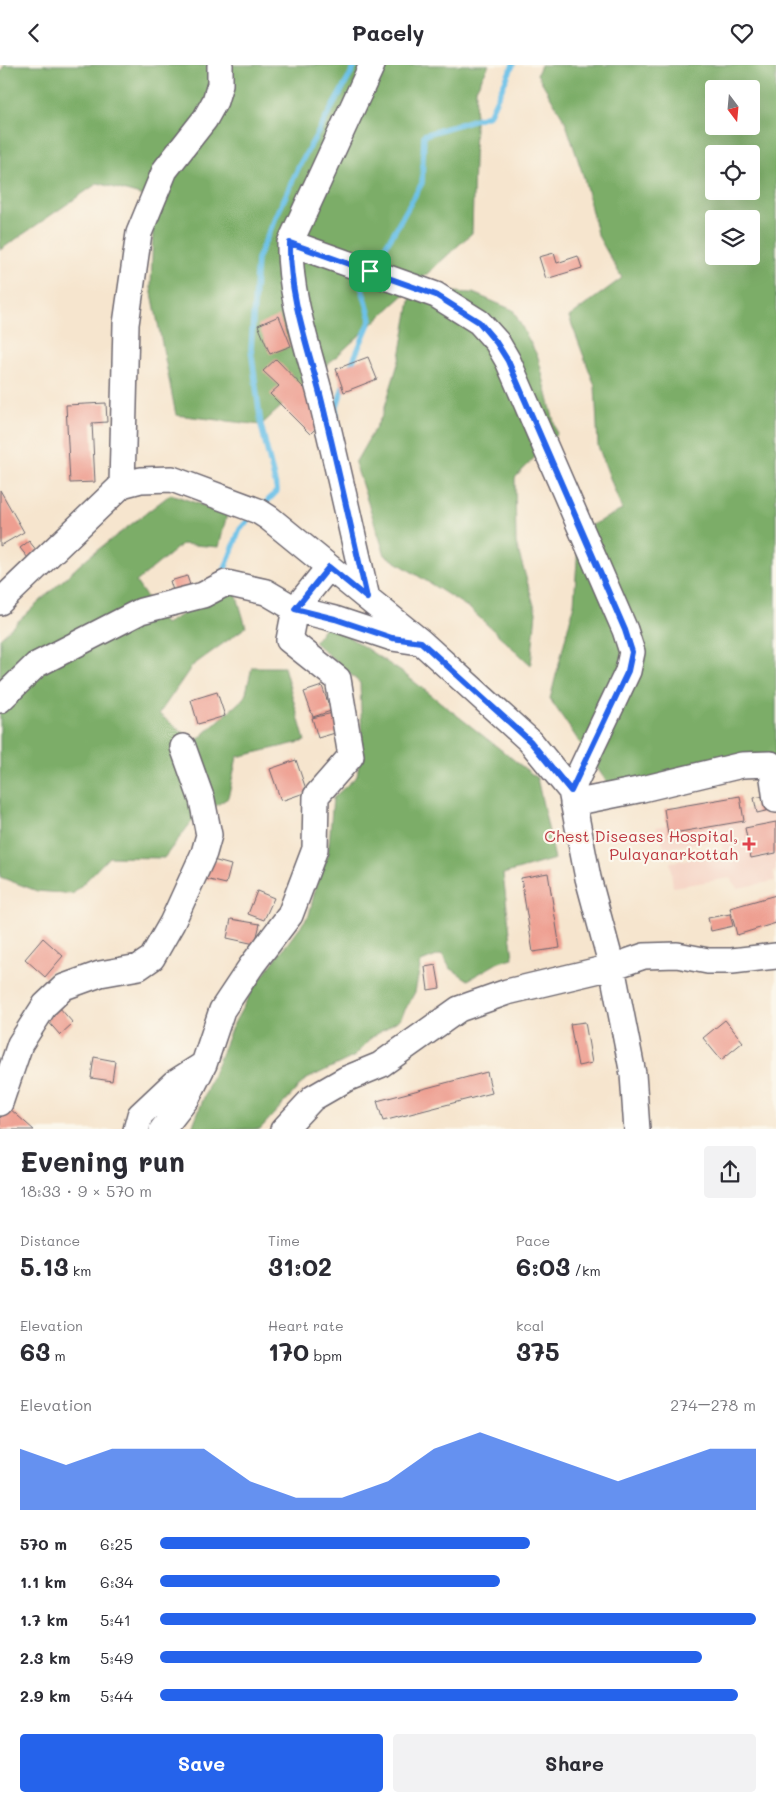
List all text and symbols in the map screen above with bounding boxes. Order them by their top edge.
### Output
text: Pacely [352,18,424,47]
icon: back [20,19,48,47]
icon: heart [728,19,756,47]
north arrow [705,80,760,135]
map controls [705,80,760,265]
button: locate [705,145,760,200]
button: layers [705,210,760,265]
pin [349,250,391,292]
icon: arrive [356,257,384,285]
place label: Chest Diseases Hospital, Pulayanarkottah [544,825,738,864]
marker: Chest Diseases Hospital, Pulayanarkottah [742,837,756,851]
text: Evening run [20,1143,185,1179]
button: share [704,1146,756,1198]
text: 18:33 · 9 × 570 m [20,1180,152,1201]
text: Distance [20,1231,80,1250]
text: Time [268,1231,300,1250]
text: Pace [516,1231,550,1250]
text: 5.13 [20,1250,68,1282]
text: 31:02 [268,1250,332,1282]
text: 6:03 [516,1250,570,1282]
text: km [68,1261,91,1280]
text: /km [570,1261,601,1280]
text: Elevation [20,1316,83,1335]
text: Heart rate [268,1316,344,1335]
text: kcal [516,1316,544,1335]
text: 63 [20,1335,50,1367]
text: 170 [268,1335,309,1367]
text: 375 [516,1335,560,1367]
text: m [50,1346,66,1365]
text: bpm [309,1346,342,1365]
text: Elevation [20,1394,92,1415]
text: 274–278 m [670,1394,756,1415]
text: 570 m [20,1533,67,1554]
text: 6:25 [100,1533,133,1554]
text: 1.1 km [20,1571,66,1592]
text: 6:34 [100,1571,133,1592]
text: 1.7 km [20,1609,68,1630]
text: 5:41 [100,1609,131,1630]
text: 2.3 km [20,1647,71,1668]
text: 5:49 [100,1647,133,1668]
text: 2.9 km [20,1685,71,1706]
text: 5:44 [100,1685,133,1706]
button: Save [20,1734,383,1792]
button: Share [393,1734,756,1792]

